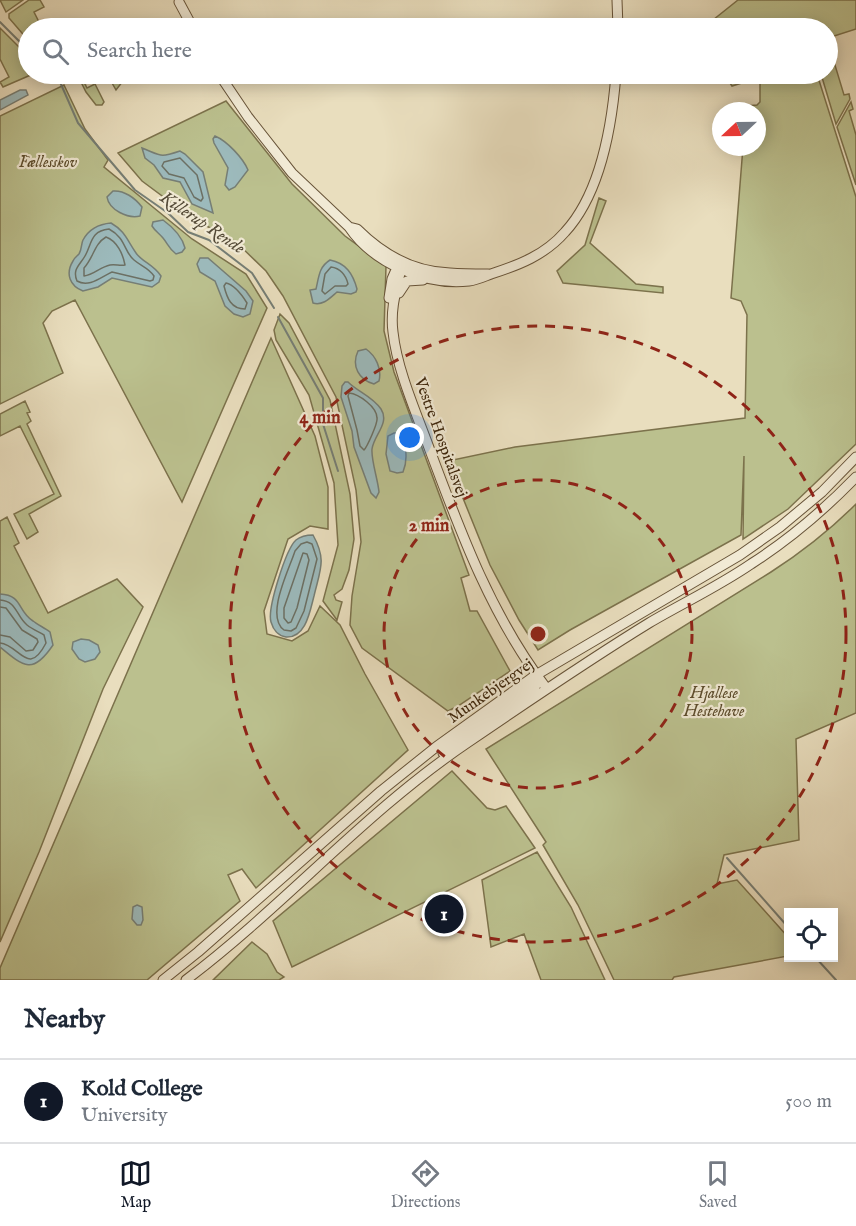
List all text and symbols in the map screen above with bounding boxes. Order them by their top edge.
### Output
search box [18,18,838,84]
icon: search [39,35,72,68]
text: Search here [87,37,192,65]
north arrow [712,102,766,156]
park label: Fællesskov [19,153,78,173]
water label: Killerup Rende [154,186,249,260]
street label: Vestre Hospitalsvej [409,374,471,500]
text: 4 min [299,407,341,430]
your location [395,423,424,452]
text: 2 min [409,515,450,538]
centre of rings [528,624,548,644]
street label: Munkebjergvej [444,655,538,729]
park label: Hjallese Hestehave [683,684,745,722]
pin: 1 [424,892,464,936]
map controls [784,908,838,962]
button: locate [784,908,838,962]
text: Nearby [24,1003,105,1036]
text: Kold College [81,1075,203,1103]
text: 1 [40,1089,47,1114]
text: 500 m [785,1089,832,1114]
text: University [81,1103,168,1128]
tab: Map [119,1157,152,1213]
tab: Directions [391,1157,460,1213]
tab: Saved [699,1157,737,1213]

